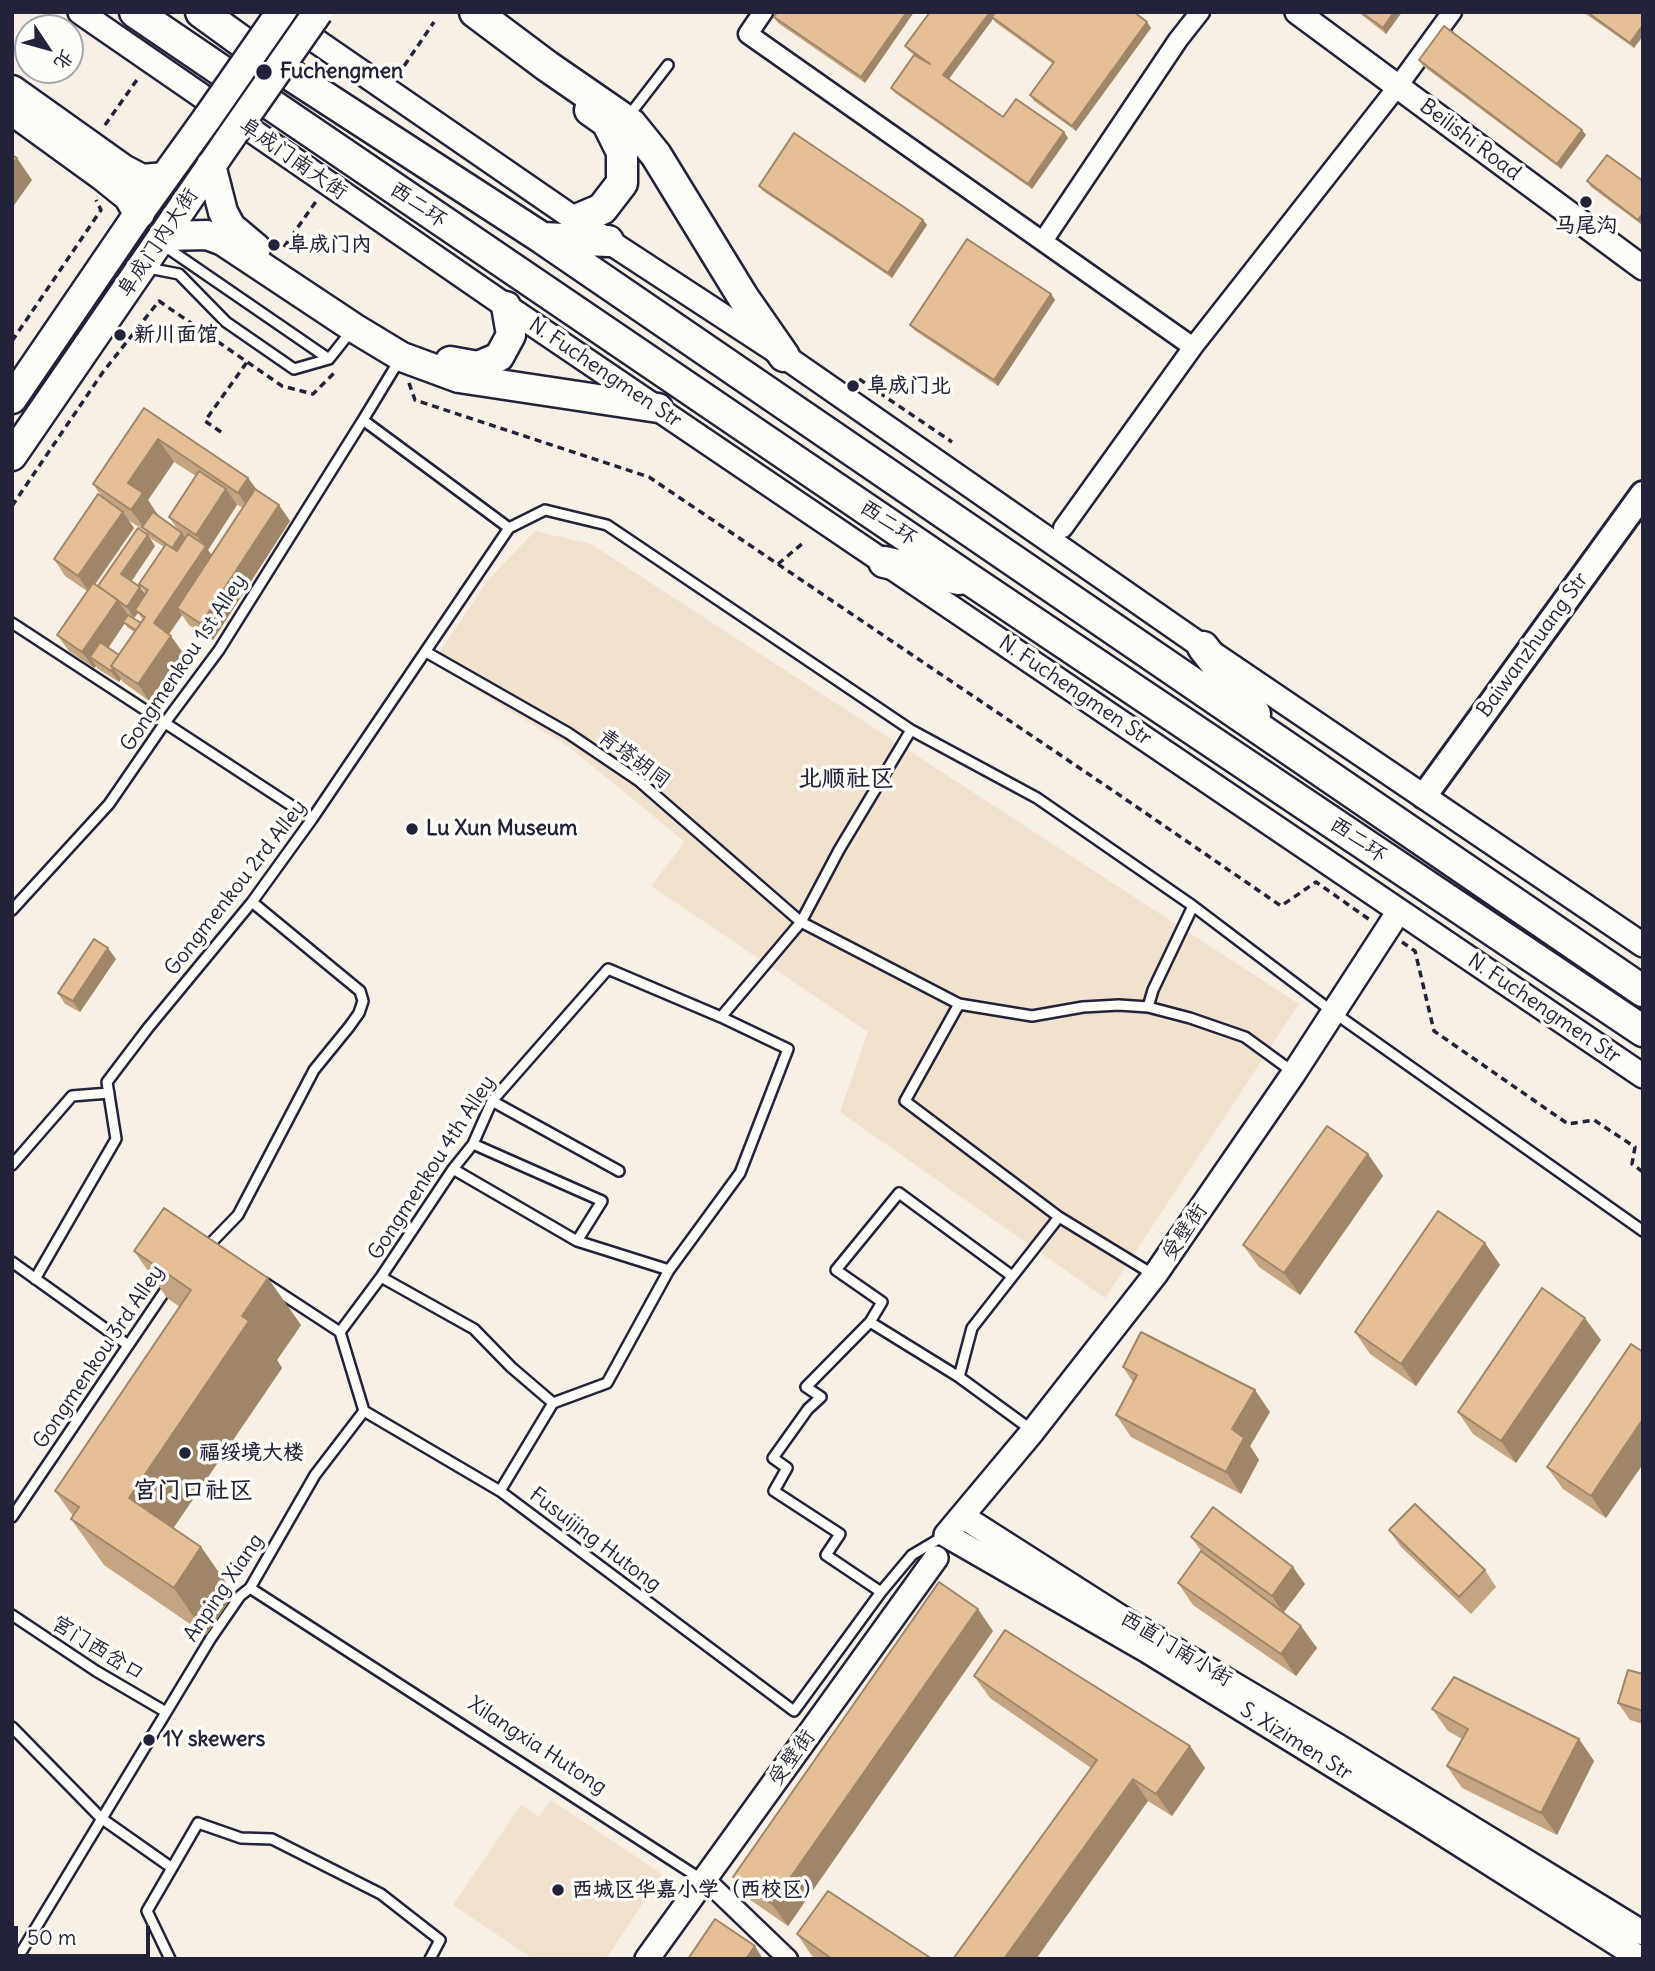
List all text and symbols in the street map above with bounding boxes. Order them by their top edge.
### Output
north arrow [14,14,84,84]
text: 北 [49,45,80,75]
place label: Fuchengmen [280,59,403,85]
marker: Fuchengmen [254,62,274,82]
street label: Beilishi Road [1415,94,1525,186]
street label: 阜成门南大街 [234,113,352,205]
street label: 西二环 [385,177,451,233]
street label: 阜成门内大街 [112,184,204,302]
marker: 马尾沟 [1578,194,1594,210]
place label: 马尾沟 [1555,213,1617,239]
place label: 阜成门内 [288,232,372,258]
marker: 阜成门内 [266,237,282,253]
street label: N. Fuchengmen Str [524,313,686,433]
place label: 新川面馆 [134,322,218,348]
marker: 新川面馆 [112,327,128,343]
place label: 阜成门北 [867,373,951,399]
marker: 阜成门北 [845,378,861,394]
street label: 西二环 [855,495,921,551]
street label: Baiwanzhuang Str [1472,568,1594,722]
street label: Gongmenkou 1st Alley [115,570,253,756]
street label: N. Fuchengmen Str [994,631,1156,751]
street label: 青塔胡同 [593,724,675,794]
district label: 北顺社区 [798,765,894,793]
street label: Gongmenkou 2rd Alley [160,795,312,981]
street label: 西二环 [1325,812,1391,868]
place label: Lu Xun Museum [426,816,577,842]
marker: Lu Xun Museum [404,821,420,837]
street label: N. Fuchengmen Str [1463,949,1625,1069]
street label: Gongmenkou 4th Alley [363,1071,501,1265]
street label: 受壁街 [1157,1199,1213,1265]
street label: Gongmenkou 3rd Alley [28,1260,170,1454]
place label: 福绥境大楼 [199,1440,304,1466]
marker: 福绥境大楼 [177,1445,193,1461]
district label: 宫门口社区 [133,1477,253,1505]
street label: Fusuijing Hutong [524,1482,666,1598]
street label: Anping Xiang [179,1529,269,1647]
street label: 西直门南小街 [1116,1606,1236,1692]
street label: 宫门西岔口 [47,1610,149,1688]
street label: Xilangxia Hutong [463,1692,611,1800]
street label: S. Xizimen Str [1235,1698,1357,1786]
street label: 受壁街 [763,1725,821,1791]
place label: 1Y skewers [163,1727,265,1753]
marker: 1Y skewers [141,1732,157,1748]
place label: 西城区华嘉小学（西校区） [572,1877,824,1903]
marker: 西城区华嘉小学（西校区） [550,1882,566,1898]
scale bar [18,1912,154,1956]
text: 50 m [27,1924,76,1951]

